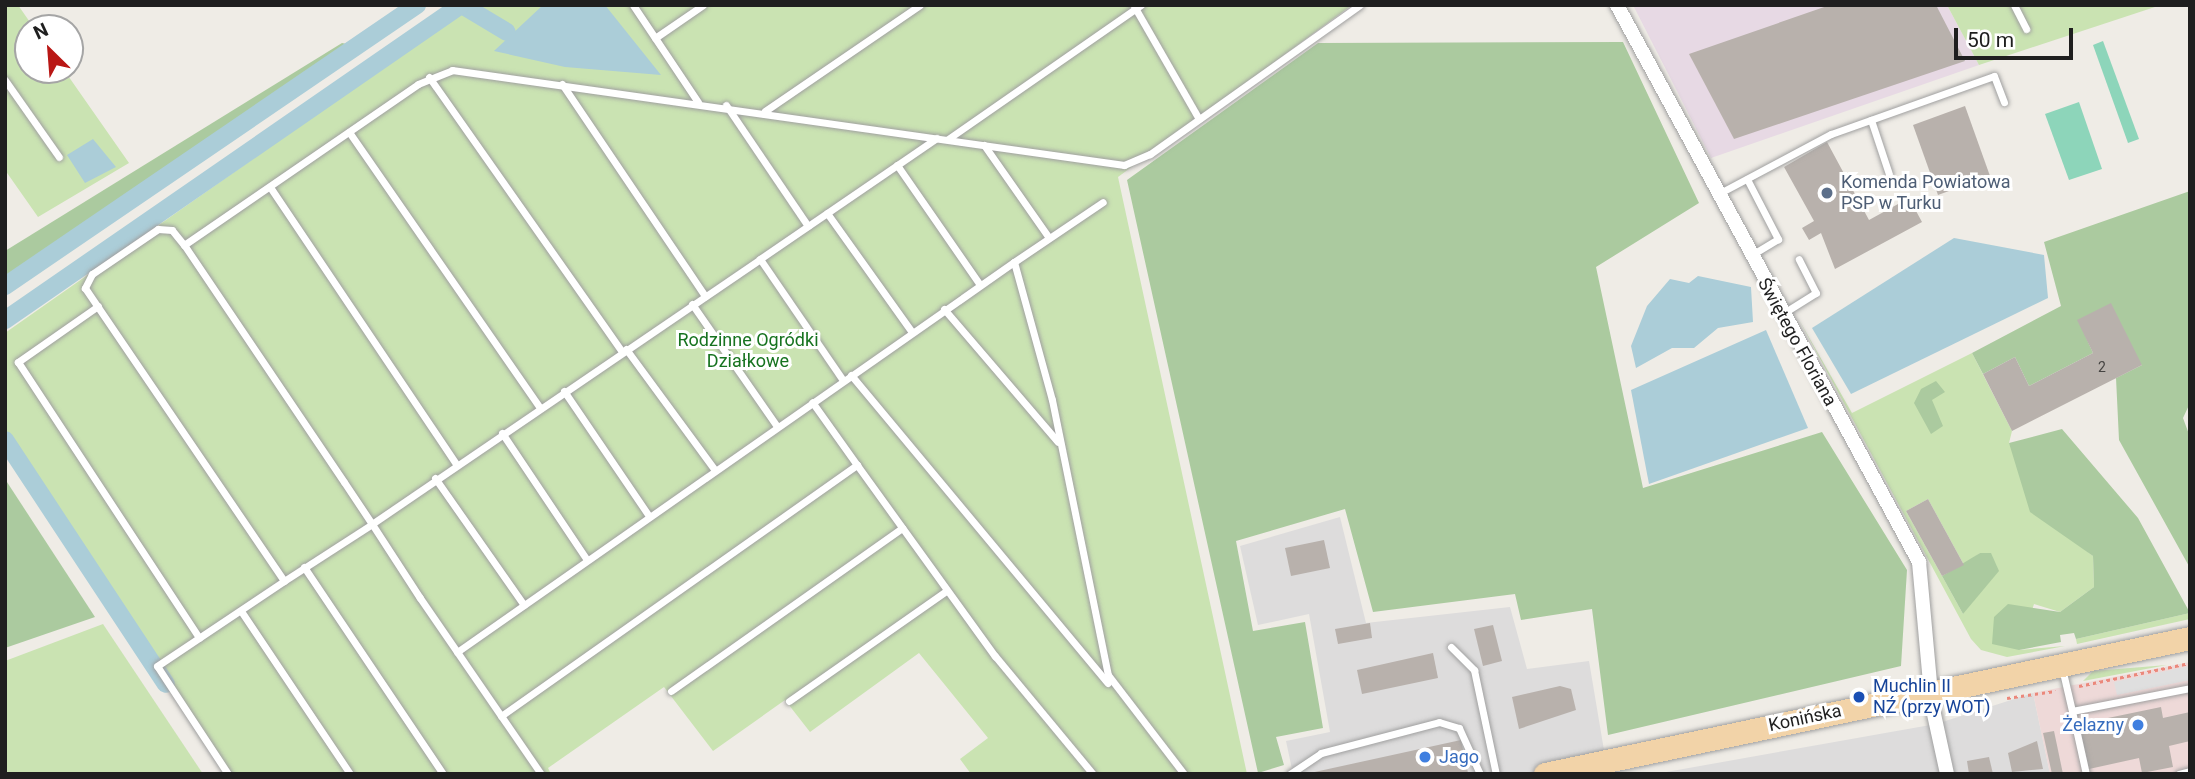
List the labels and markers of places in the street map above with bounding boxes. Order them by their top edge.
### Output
place label: Komenda Powiatowa PSP w Turku [1841,172,2010,214]
marker: Komenda Powiatowa PSP w Turku [1819,185,1835,201]
place label: Muchlin II NŹ (przy WOT) [1873,676,1990,718]
marker: Muchlin II NŹ (przy WOT) [1851,689,1867,705]
place label: Żelazny [2062,714,2124,736]
marker: Żelazny [2130,717,2146,733]
place label: Jago [1439,746,1479,768]
marker: Jago [1417,749,1433,765]

